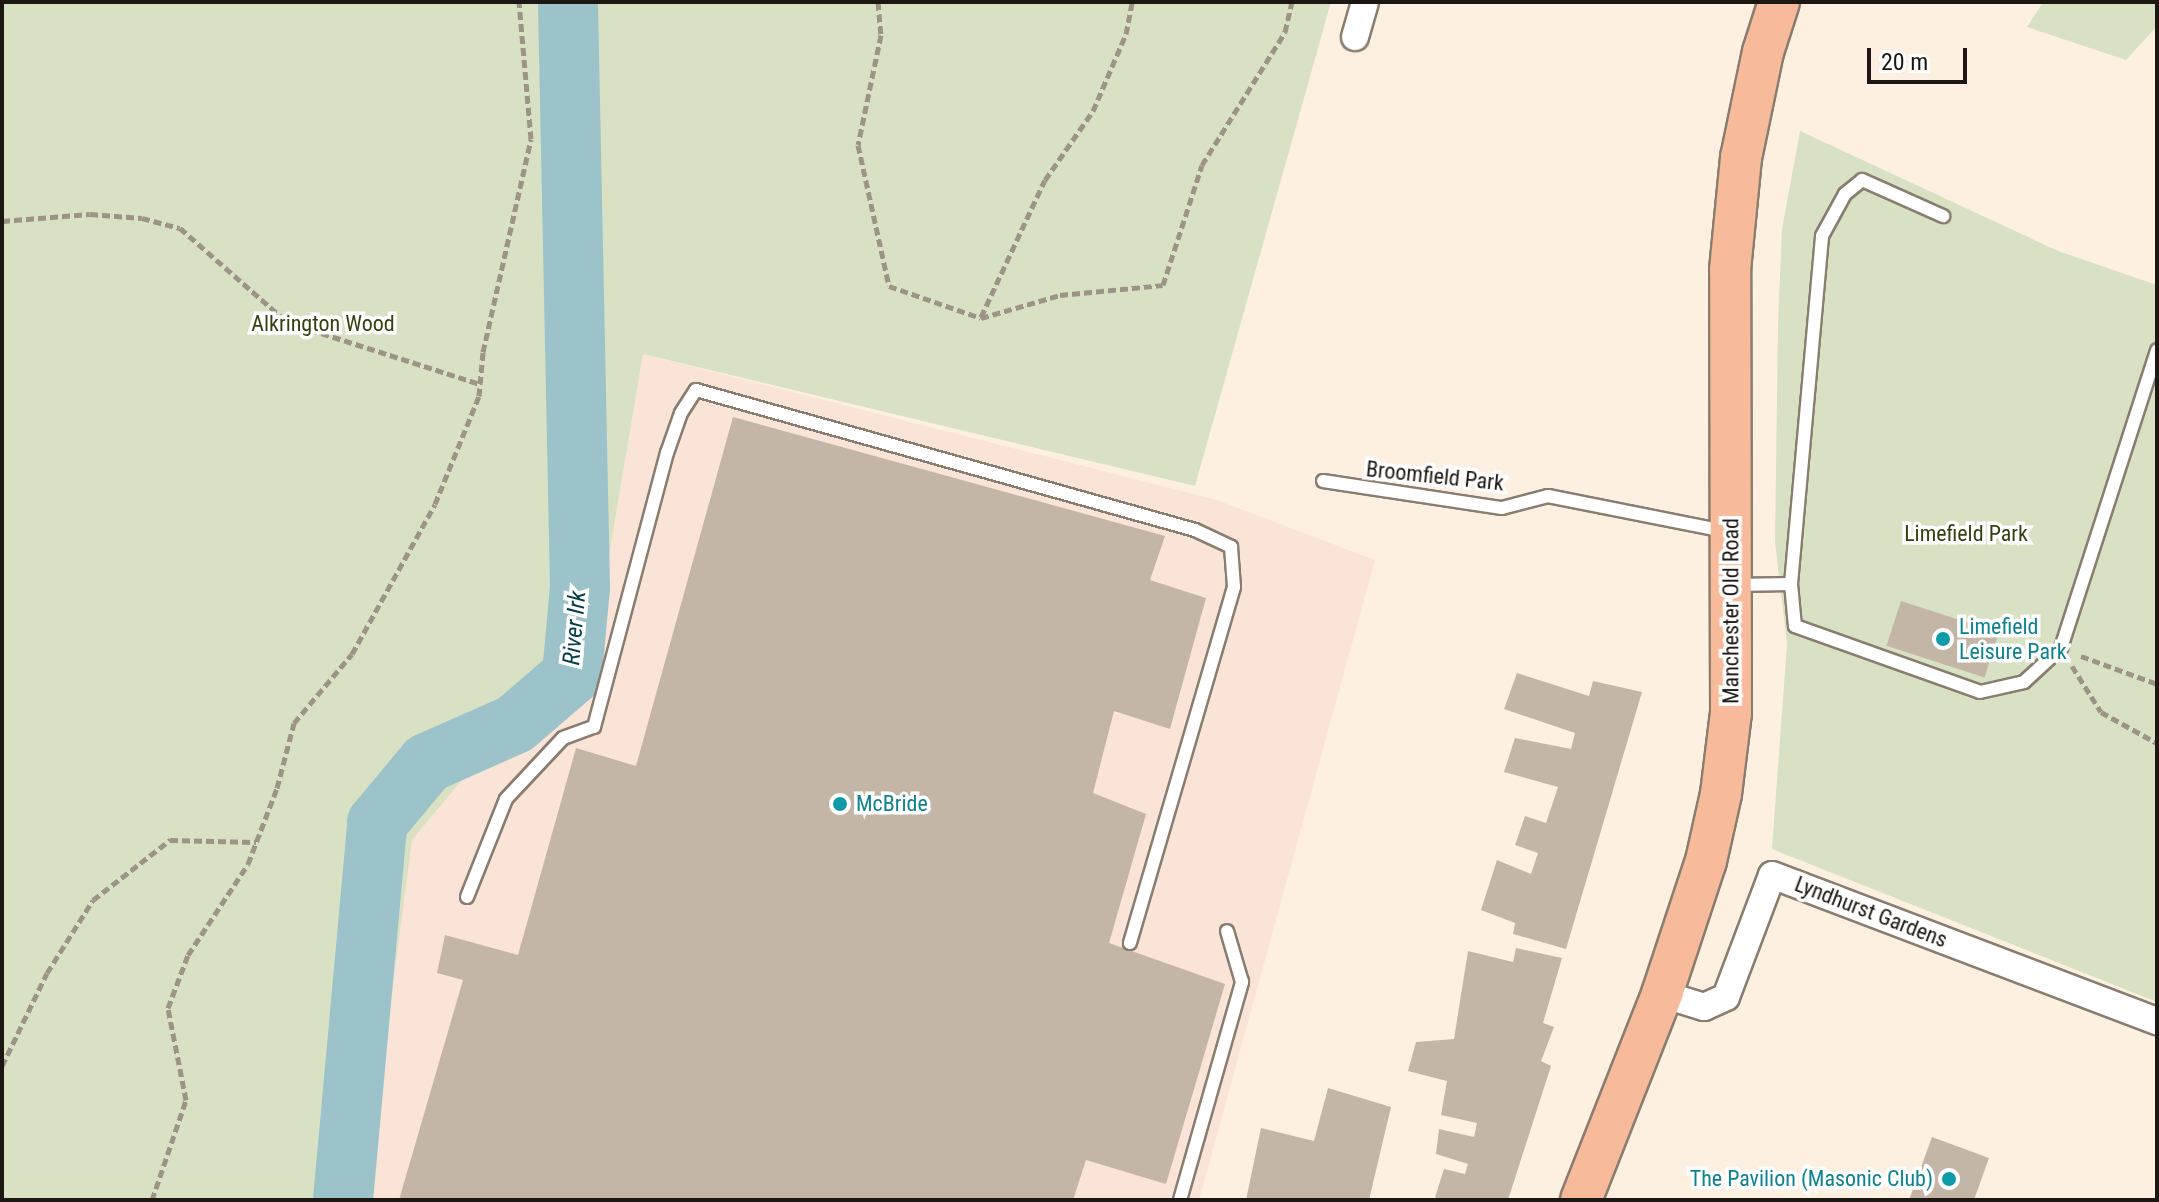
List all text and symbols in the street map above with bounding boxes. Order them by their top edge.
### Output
scale bar [1871,32,1971,82]
text: 20 m [1881,48,1928,76]
park label: Alkrington Wood [251,311,395,337]
street label: Broomfield Park [1365,456,1505,496]
street label: Manchester Old Road [1718,518,1744,704]
park label: Limefield Park [1904,521,2028,547]
water label: River Irk [557,590,593,666]
place label: Limefield Leisure Park [1959,613,2067,664]
marker: Limefield Leisure Park [1934,630,1952,648]
place label: McBride [856,791,928,817]
marker: McBride [831,795,849,813]
street label: Lyndhurst Gardens [1791,871,1951,953]
place label: The Pavilion (Masonic Club) [1690,1166,1933,1192]
marker: The Pavilion (Masonic Club) [1940,1170,1958,1188]

